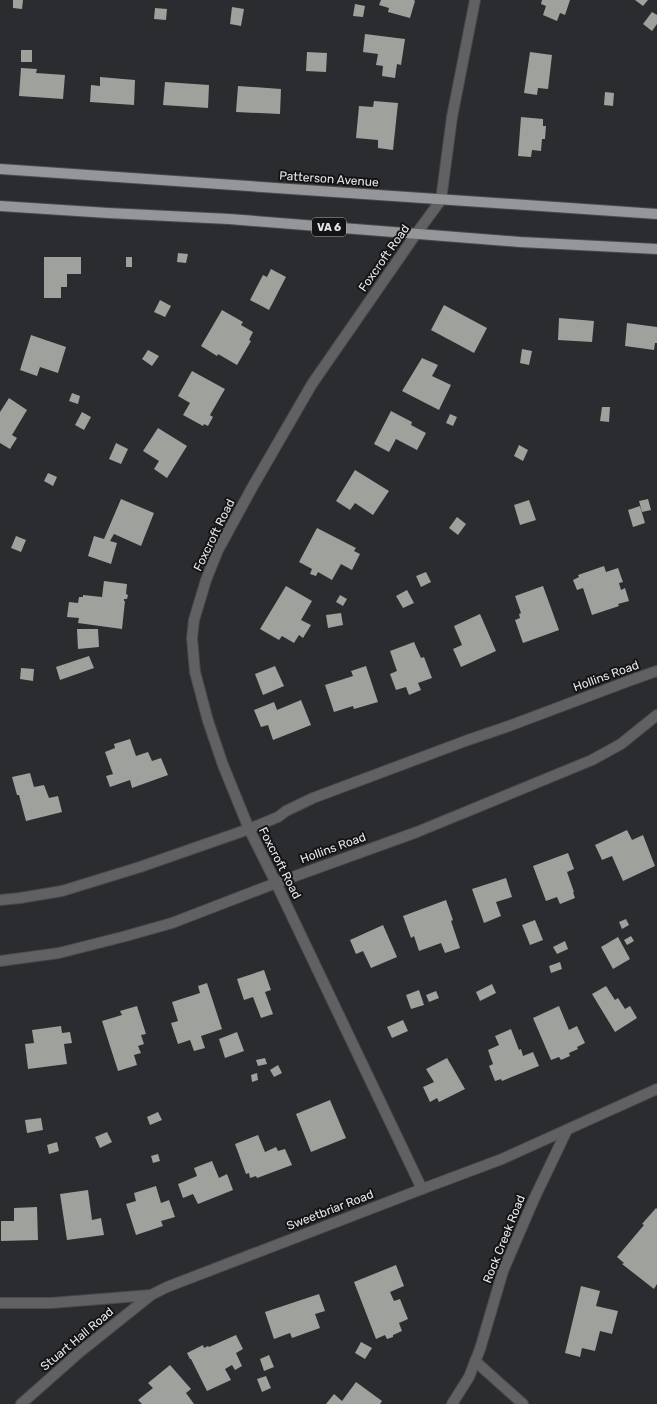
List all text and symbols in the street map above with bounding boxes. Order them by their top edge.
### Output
street label: Patterson Avenue [279,169,380,189]
road number: VA 6 [312,218,346,236]
street label: Foxcroft Road [356,222,412,294]
street label: Foxcroft Road [191,497,237,573]
street label: Hollins Road [571,658,641,694]
street label: Foxcroft Road [256,825,304,901]
street label: Hollins Road [298,830,368,866]
street label: Sweetbriar Road [285,1187,375,1233]
street label: Rock Creek Road [480,1193,528,1285]
street label: Stuart Hall Road [38,1305,116,1373]

